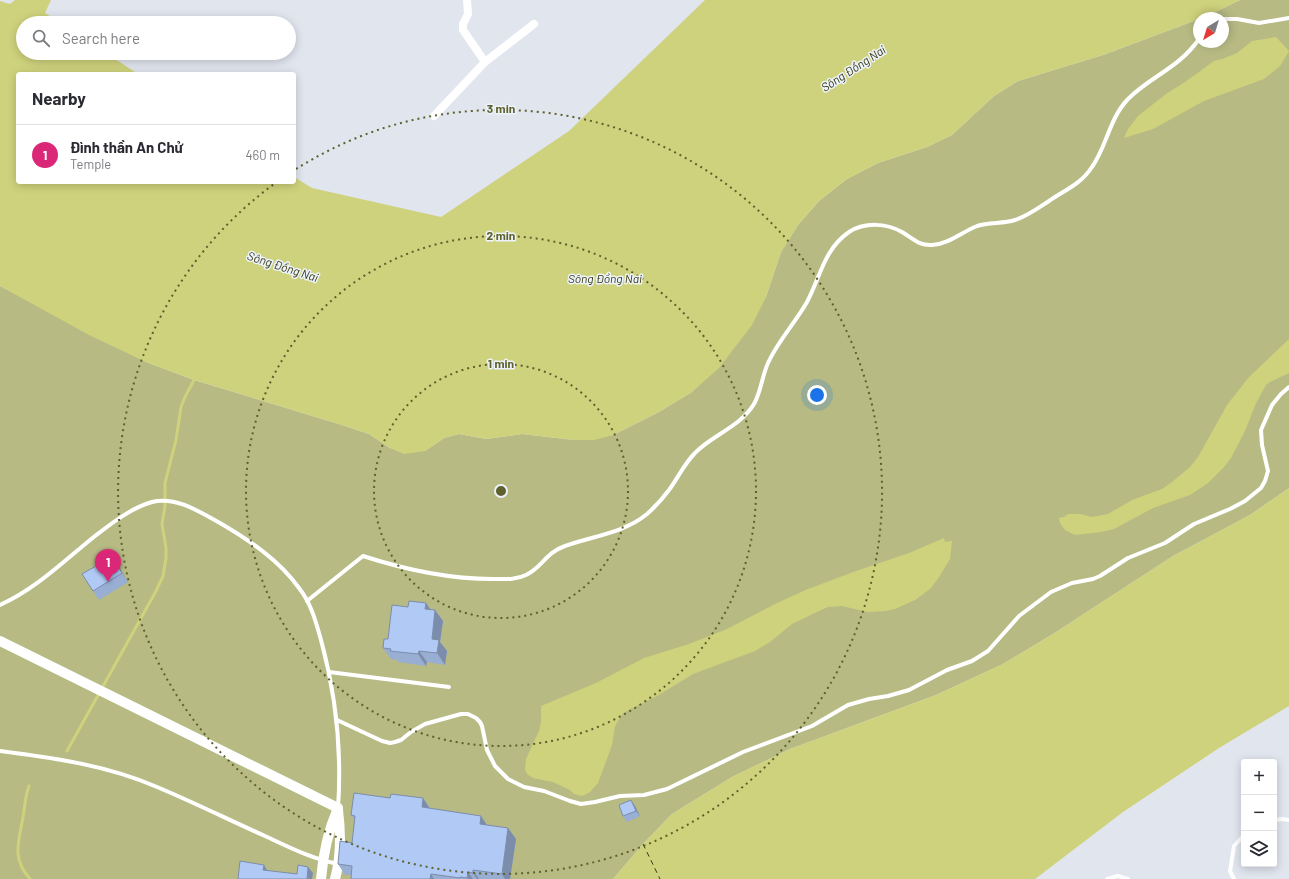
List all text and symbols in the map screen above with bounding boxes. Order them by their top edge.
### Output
north arrow [1193,12,1229,48]
search box [16,16,296,60]
icon: search [30,27,52,49]
text: Search here [62,29,140,47]
water label: Sông Đồng Nai [818,42,888,94]
text: Nearby [32,88,86,108]
text: 3 min [487,101,515,115]
text: Đình thần An Chử [70,138,183,156]
text: 1 [43,147,47,163]
text: 460 m [245,147,280,163]
text: Temple [70,156,111,172]
text: 2 min [487,228,515,242]
water label: Sông Đồng Nai [246,248,320,284]
water label: Sông Đồng Nai [568,271,642,285]
text: 1 min [488,356,514,370]
your location [807,385,827,405]
centre of rings [494,484,508,498]
pin: 1 [95,549,121,582]
map controls [1241,759,1277,867]
button: + [1241,759,1277,795]
button: − [1241,795,1277,831]
button: layers [1241,831,1277,867]

